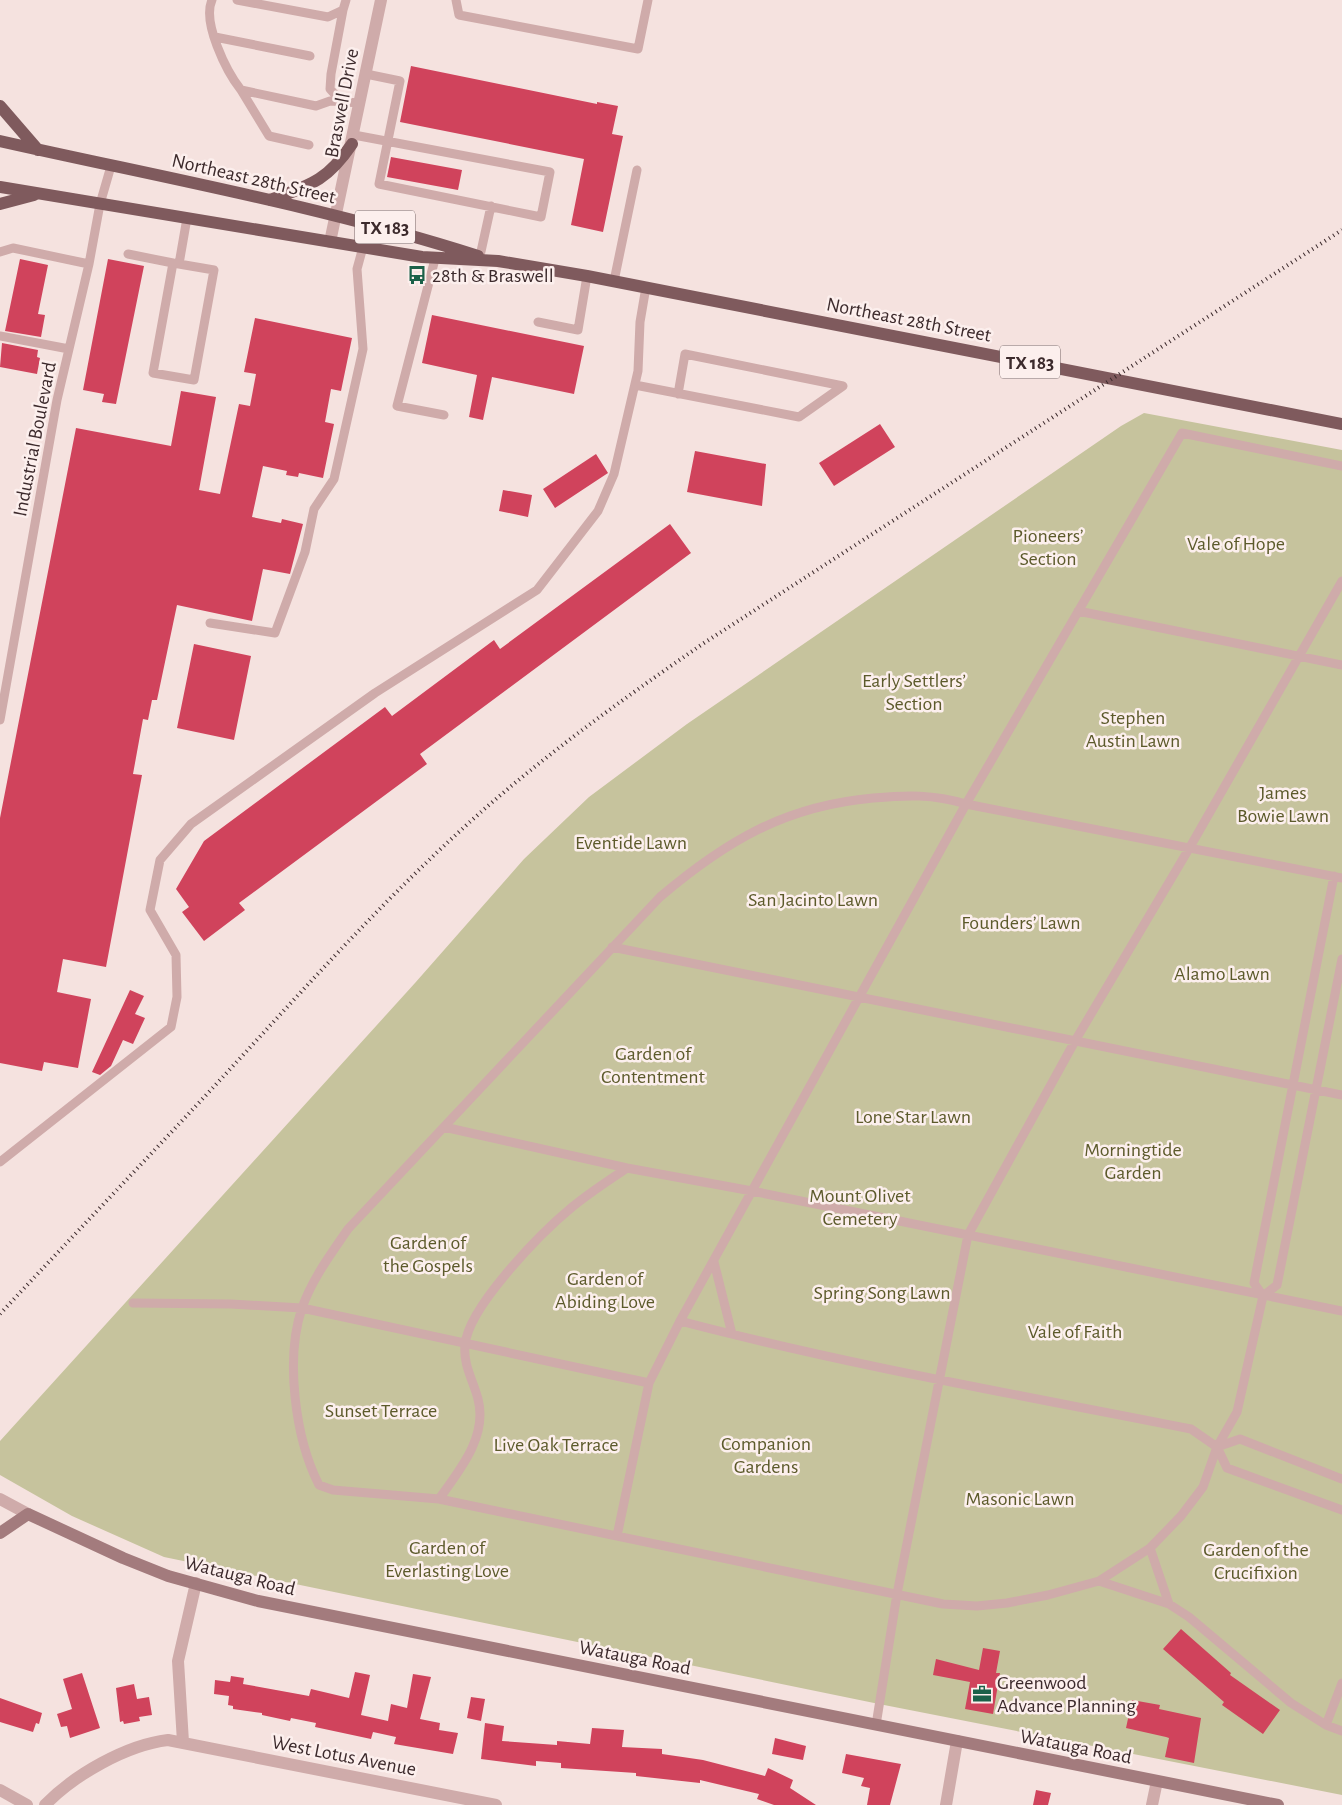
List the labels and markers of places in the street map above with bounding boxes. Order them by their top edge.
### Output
bus stop icon: 28th & Braswell [406,264,428,286]
place label: 28th & Braswell [432,266,554,286]
place label: Greenwood Advance Planning [997,1673,1136,1716]
office icon: Greenwood Advance Planning [971,1683,993,1705]

